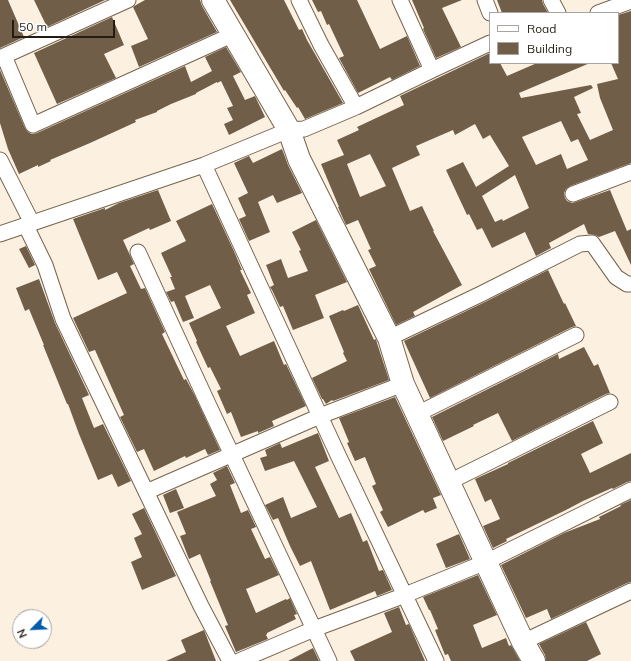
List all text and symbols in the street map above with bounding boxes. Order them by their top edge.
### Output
scale bar [14,12,117,38]
legend [489,12,619,64]
text: 50 m [19,19,47,34]
text: Road [527,21,556,36]
text: Building [527,41,572,56]
north arrow [12,609,52,649]
text: N [14,627,30,640]

